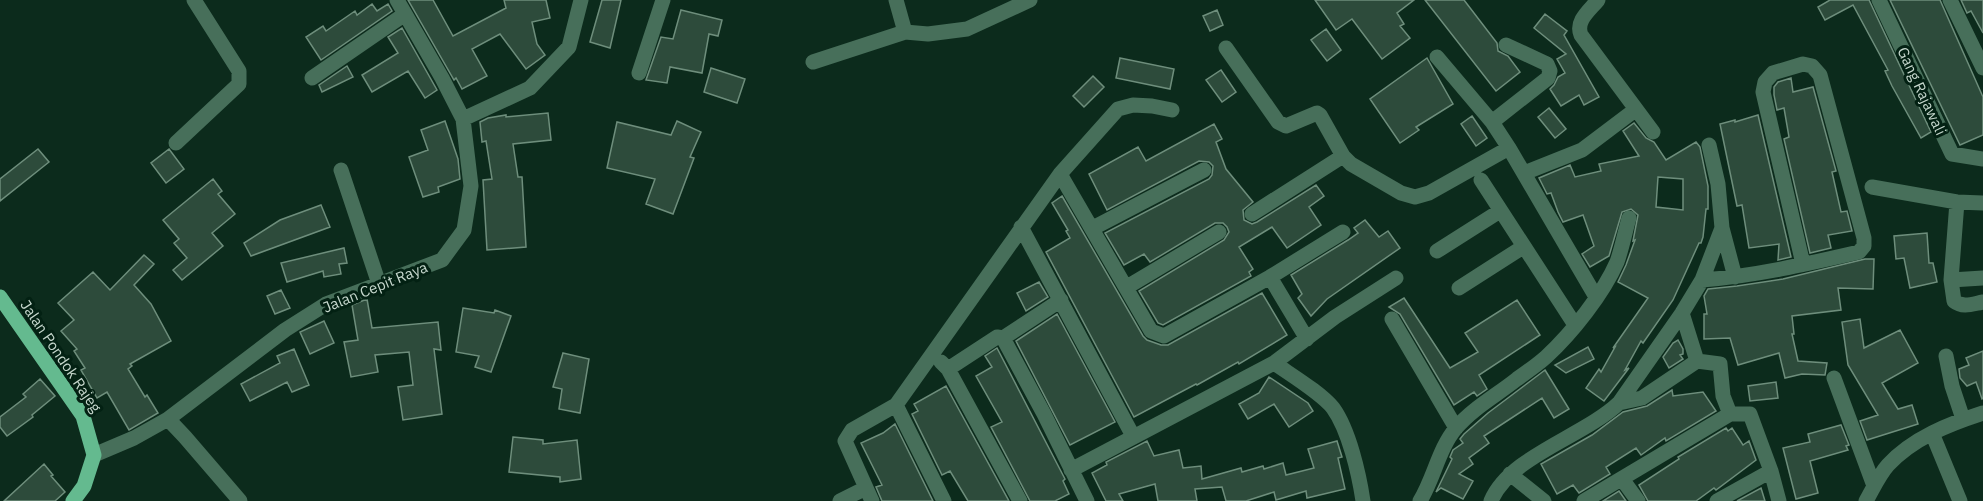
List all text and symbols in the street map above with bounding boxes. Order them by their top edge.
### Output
street label: Gang Rajawali [1893,44,1951,138]
street label: Jalan Cepit Raya [320,257,430,317]
street label: Jalan Pondok Rajeg [16,296,106,416]

